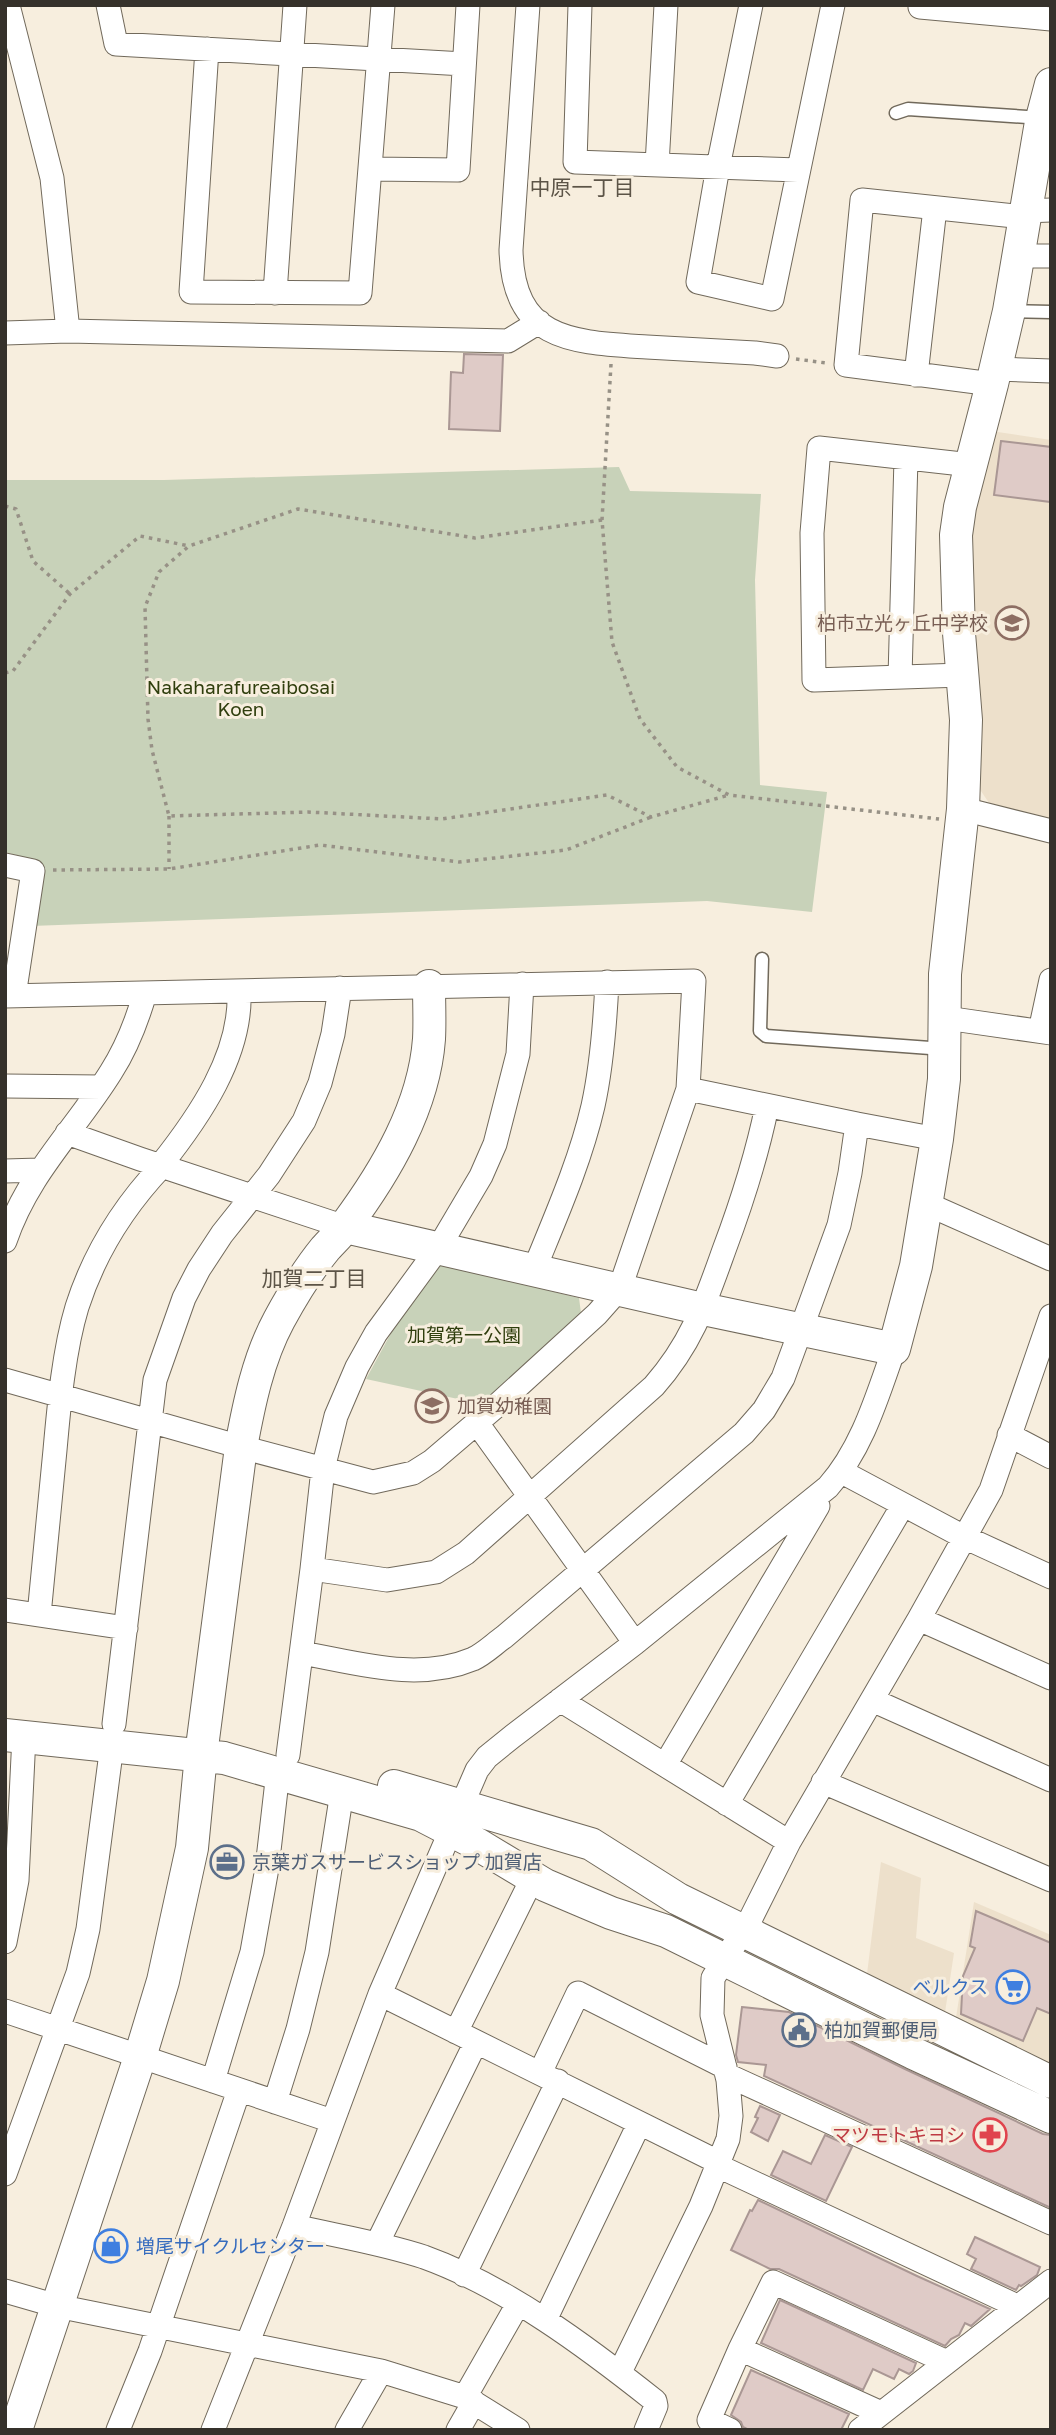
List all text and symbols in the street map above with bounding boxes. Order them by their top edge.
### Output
district label: 中原一丁目 [530,174,635,200]
school or university icon: 柏市立光ヶ丘中学校 [993,604,1031,642]
place label: 柏市立光ヶ丘中学校 [817,611,988,634]
park label: Nakaharafureaibosai Koen [147,675,335,720]
district label: 加賀二丁目 [262,1265,367,1291]
park label: 加賀第一公園 [407,1323,521,1346]
school or university icon: 加賀幼稚園 [413,1387,451,1425]
place label: 加賀幼稚園 [457,1394,552,1417]
office icon: 京葉ガスサービスショップ 加賀店 [208,1843,246,1881]
place label: 京葉ガスサービスショップ 加賀店 [252,1850,542,1873]
supermarket icon: ベルクス [994,1968,1032,2006]
place label: ベルクス [913,1975,988,1998]
public building icon: 柏加賀郵便局 [780,2011,818,2049]
place label: 柏加賀郵便局 [824,2018,938,2041]
pharmacy icon: マツモトキヨシ [971,2116,1009,2154]
place label: マツモトキヨシ [832,2123,965,2146]
shop icon: 増尾サイクルセンター [92,2227,130,2265]
place label: 増尾サイクルセンター [136,2234,325,2257]

